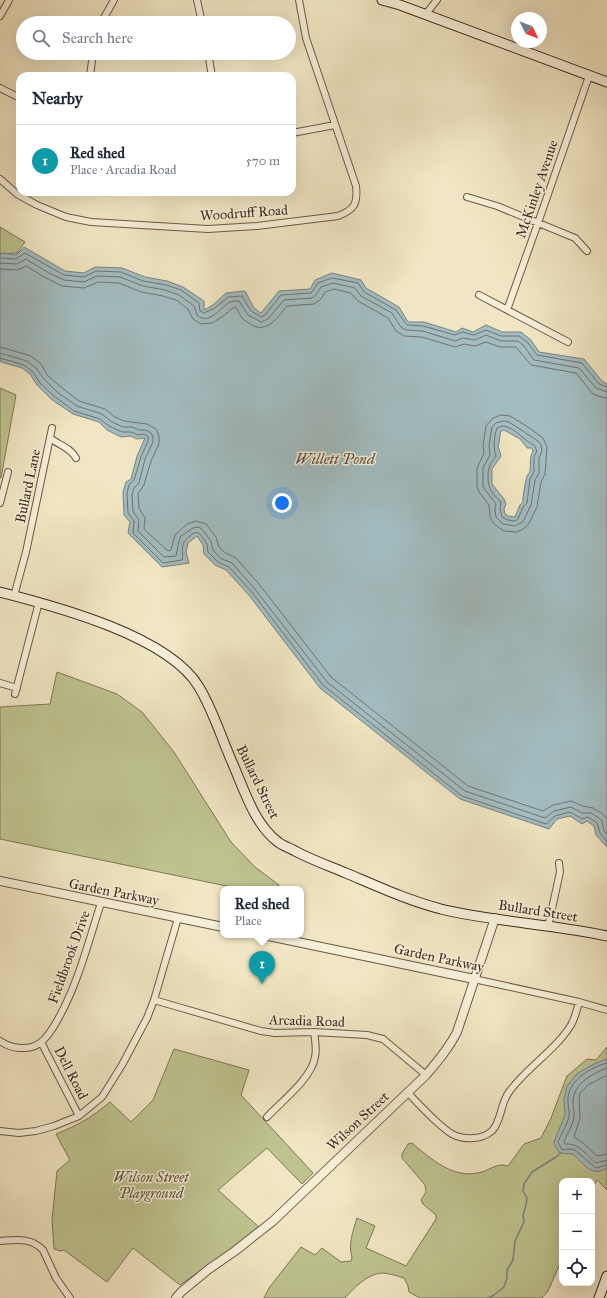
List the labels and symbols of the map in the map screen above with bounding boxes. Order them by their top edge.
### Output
north arrow [511,12,547,48]
street label: McKinley Avenue [512,138,562,240]
street label: Woodruff Road [199,201,289,225]
street label: Bullard Lane [12,447,44,524]
water label: Willett Pond [295,450,376,468]
your location [272,493,292,513]
street label: Bullard Street [233,742,283,822]
street label: Garden Parkway [67,875,161,909]
street label: Bullard Street [497,896,579,926]
street label: Fieldbrook Drive [44,908,94,1006]
street label: Garden Parkway [392,940,486,976]
pin: 1 [249,951,275,984]
street label: Arcadia Road [268,1011,345,1031]
street label: Dell Road [50,1044,92,1102]
street label: Wilson Street [323,1088,393,1154]
park label: Wilson Street Playground [113,1169,190,1202]

